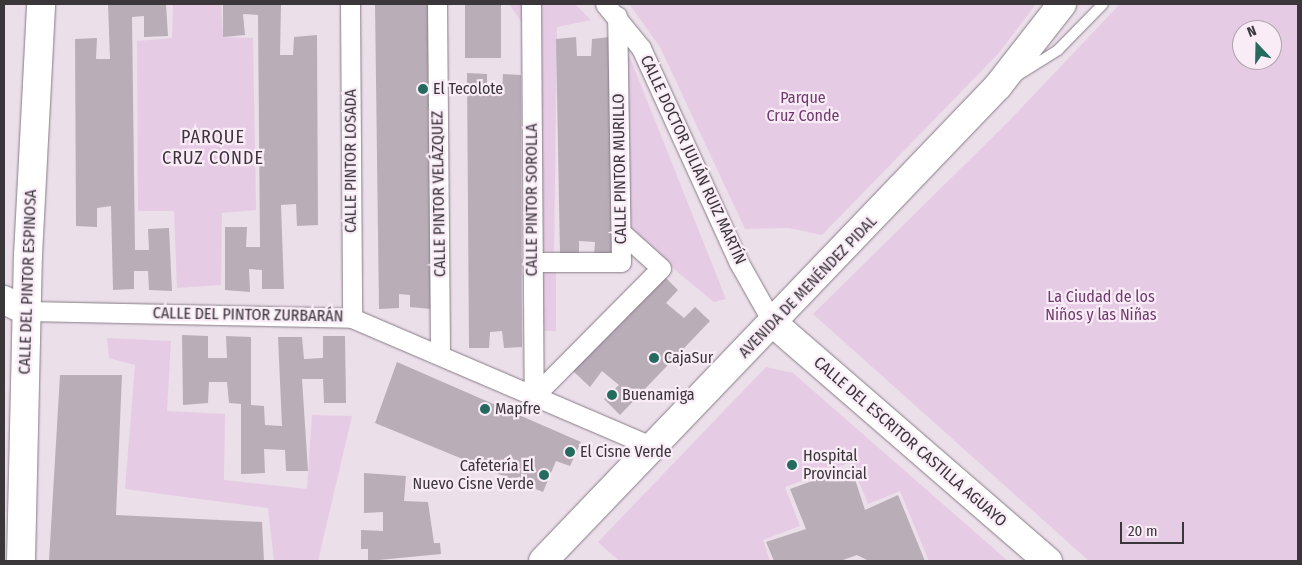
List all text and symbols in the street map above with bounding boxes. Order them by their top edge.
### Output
north arrow [1232,20,1282,70]
text: N [1245,22,1259,41]
street label: CALLE DOCTOR JULIÁN RUIZ MARTÍN [636,52,750,268]
place label: El Tecolote [433,79,503,99]
marker: El Tecolote [417,83,429,95]
park label: Parque Cruz Conde [766,88,840,126]
street label: CALLE PINTOR LOSADA [341,89,361,233]
street label: CALLE PINTOR MURILLO [609,93,631,245]
street label: CALLE PINTOR VELÁZQUEZ [428,111,450,277]
street label: CALLE PINTOR SOROLLA [522,124,542,276]
district label: PARQUE CRUZ CONDE [161,127,265,170]
street label: CALLE DEL PINTOR ESPINOSA [15,189,41,375]
street label: AVENIDA DE MENÉNDEZ PIDAL [735,212,881,362]
park label: La Ciudad de los Niños y las Niñas [1045,287,1157,325]
street label: CALLE DEL PINTOR ZURBARÁN [152,304,344,326]
place label: CajaSur [664,348,713,368]
marker: CajaSur [648,352,660,364]
street label: CALLE DEL ESCRITOR CASTILLA AGUAYO [810,353,1010,531]
place label: Buenamiga [622,385,695,405]
marker: Buenamiga [606,389,618,401]
place label: Mapfre [495,399,541,419]
marker: Mapfre [479,403,491,415]
place label: El Cisne Verde [580,442,672,462]
marker: El Cisne Verde [564,446,576,458]
place label: Hospital Provincial [803,446,867,484]
place label: Cafetería El Nuevo Cisne Verde [412,456,534,494]
marker: Hospital Provincial [785,458,799,472]
marker: Cafetería El Nuevo Cisne Verde [538,469,550,481]
scale bar [1122,512,1186,544]
text: 20 m [1128,522,1158,540]

